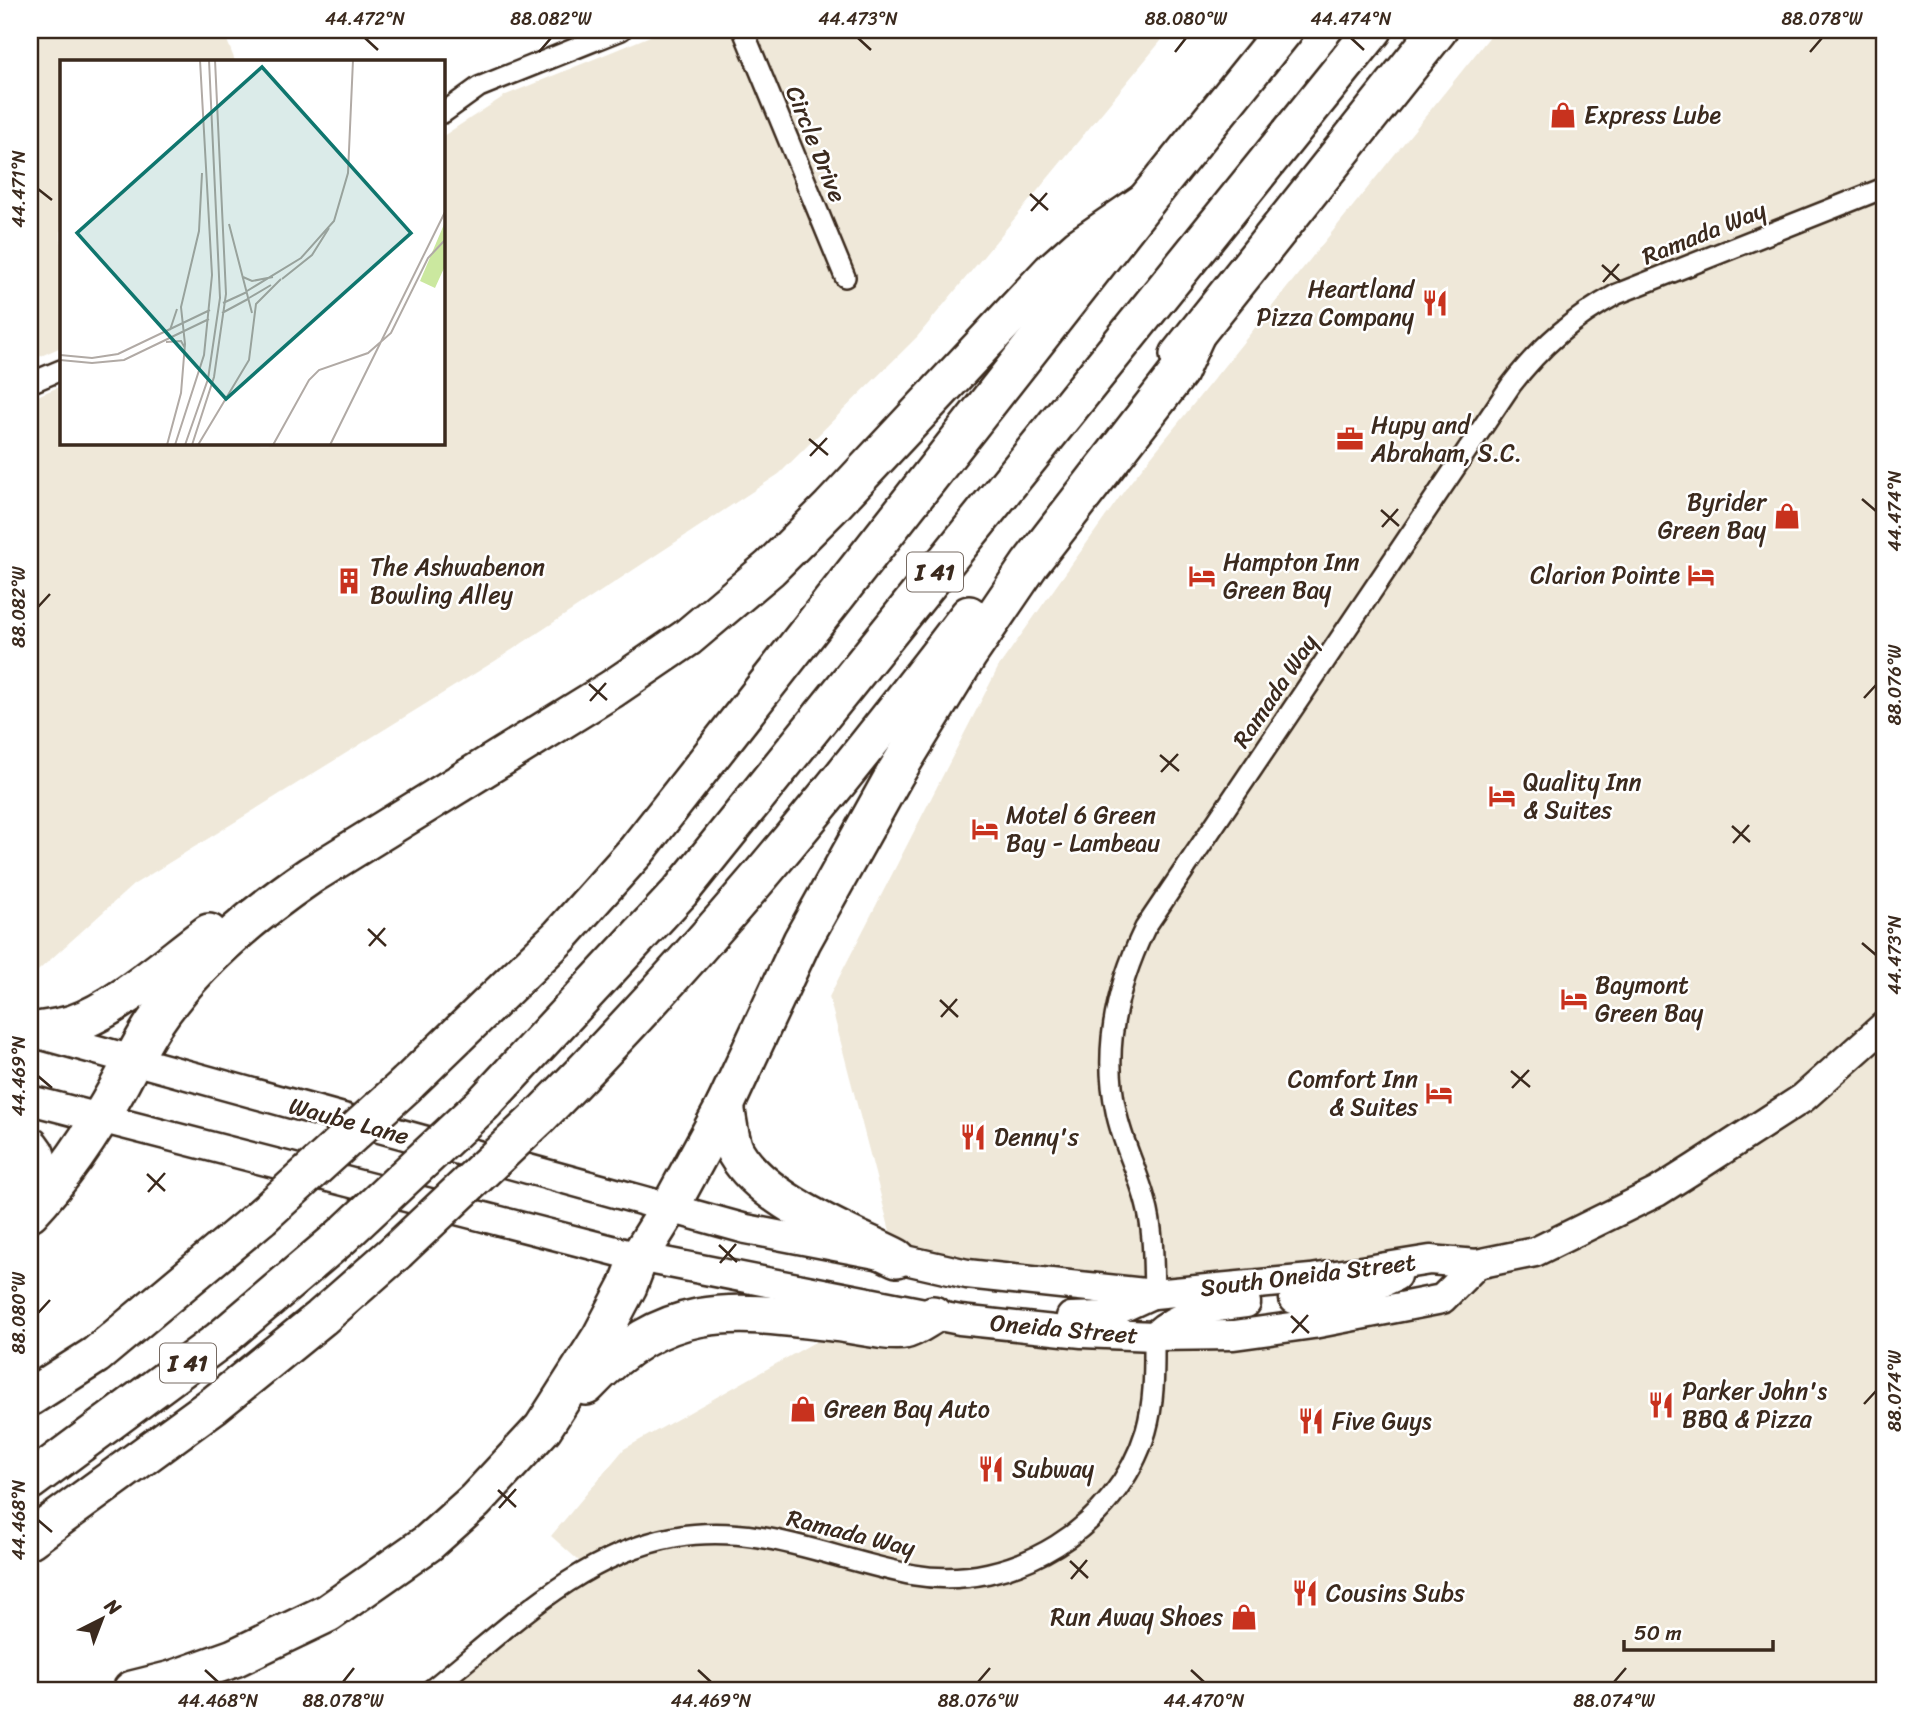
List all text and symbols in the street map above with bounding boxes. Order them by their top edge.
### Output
text: 44.472°N [325,3,406,35]
text: 88.082°W [510,3,593,35]
text: 44.473°N [818,3,898,35]
text: 88.080°W [1145,3,1228,35]
text: 44.474°N [1311,3,1392,35]
text: 88.078°W [1781,3,1864,35]
inset map [60,60,444,444]
street label: Circle Drive [773,79,859,209]
place label: Express Lube [1584,94,1722,136]
shop icon: Express Lube [1548,100,1578,130]
text: 44.471°N [3,150,35,228]
street label: Ramada Way [1635,189,1773,277]
place label: Heartland Pizza Company [1256,268,1415,338]
restaurant icon: Heartland Pizza Company [1420,288,1450,318]
place label: Hupy and Abraham, S.C. [1370,404,1522,474]
office icon: Hupy and Abraham, S.C. [1335,424,1365,454]
text: 44.474°N [1879,470,1911,551]
place label: Byrider Green Bay [1658,481,1768,551]
shop icon: Byrider Green Bay [1772,501,1802,531]
place label: Hampton Inn Green Bay [1223,541,1360,611]
place label: The Ashwabenon Bowling Alley [370,546,545,616]
road number: I 41 [907,552,963,592]
place label: Clarion Pointe [1530,554,1680,596]
hotel icon: Clarion Pointe [1686,560,1716,590]
hotel icon: Hampton Inn Green Bay [1187,561,1217,591]
text: 88.082°W [3,565,35,648]
building icon: The Ashwabenon Bowling Alley [334,566,364,596]
street label: Ramada Way [1221,624,1329,757]
text: 88.076°W [1879,644,1911,725]
place label: Quality Inn & Suites [1523,761,1641,831]
hotel icon: Quality Inn & Suites [1487,781,1517,811]
place label: Motel 6 Green Bay - Lambeau [1006,794,1160,864]
hotel icon: Motel 6 Green Bay - Lambeau [970,814,1000,844]
text: 44.473°N [1879,915,1911,995]
place label: Baymont Green Bay [1595,964,1704,1034]
hotel icon: Baymont Green Bay [1559,984,1589,1014]
text: 44.469°N [3,1035,35,1116]
place label: Comfort Inn & Suites [1288,1058,1418,1128]
hotel icon: Comfort Inn & Suites [1424,1078,1454,1108]
street label: Waube Lane [284,1085,414,1157]
place label: Denny's [994,1116,1080,1158]
restaurant icon: Denny's [958,1122,988,1152]
street label: South Oneida Street [1198,1241,1418,1309]
text: 88.080°W [3,1271,35,1354]
street label: Oneida Street [988,1302,1140,1356]
road number: I 41 [160,1344,216,1382]
text: 88.074°W [1879,1349,1911,1432]
place label: Parker John's BBQ & Pizza [1682,1370,1827,1440]
place label: Green Bay Auto [824,1388,990,1430]
restaurant icon: Parker John's BBQ & Pizza [1646,1390,1676,1420]
shop icon: Green Bay Auto [788,1394,818,1424]
place label: Five Guys [1332,1400,1432,1442]
restaurant icon: Five Guys [1296,1406,1326,1436]
place label: Subway [1012,1448,1095,1490]
restaurant icon: Subway [976,1454,1006,1484]
text: 44.468°N [3,1479,35,1560]
street label: Ramada Way [782,1497,920,1569]
place label: Cousins Subs [1326,1572,1465,1614]
restaurant icon: Cousins Subs [1290,1578,1320,1608]
north arrow [66,1584,136,1654]
text: N [96,1589,130,1624]
place label: Run Away Shoes [1051,1596,1223,1638]
shop icon: Run Away Shoes [1229,1602,1259,1632]
scale bar [1624,1608,1772,1652]
text: 50 m [1634,1614,1682,1652]
text: 44.468°N [178,1685,259,1717]
text: 88.078°W [302,1685,385,1717]
text: 44.469°N [671,1685,752,1717]
text: 88.076°W [938,1685,1019,1717]
text: 44.470°N [1163,1685,1245,1717]
text: 88.074°W [1573,1685,1656,1717]

